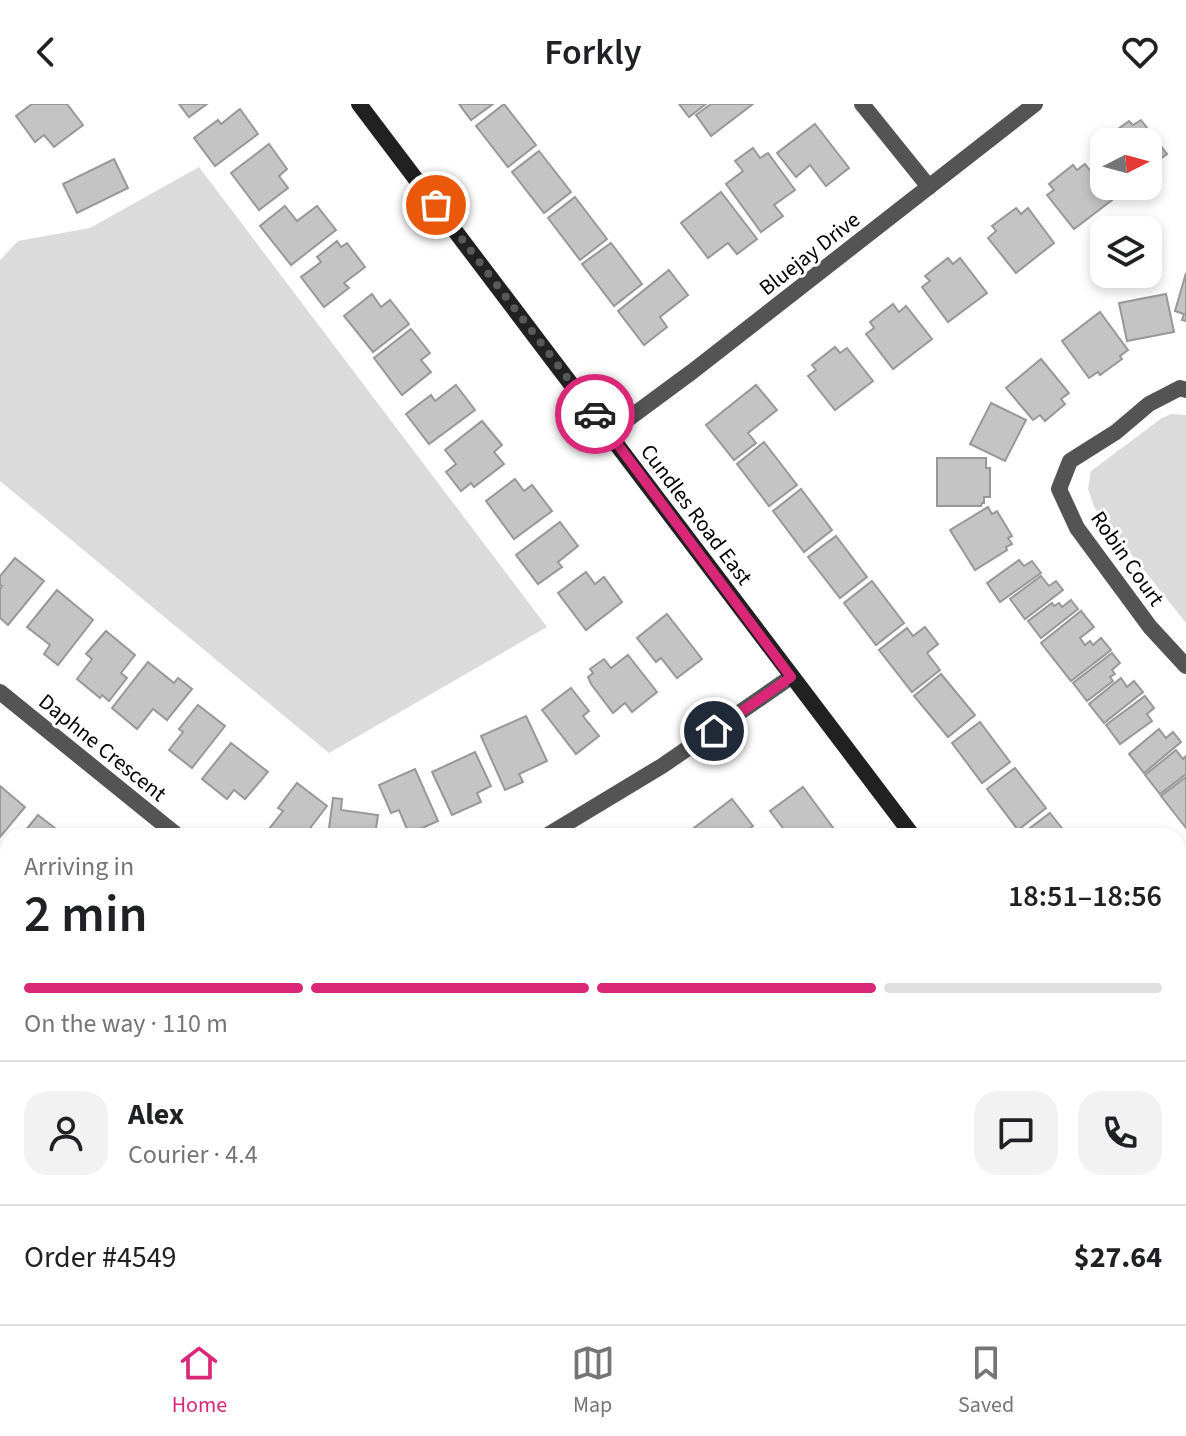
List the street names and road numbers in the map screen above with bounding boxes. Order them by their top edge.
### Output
street label: Bluejay Drive [752,204,867,303]
street label: Cundles Road East [633,437,760,592]
street label: Robin Court [1083,504,1172,613]
street label: Daphne Crescent [32,686,174,810]

